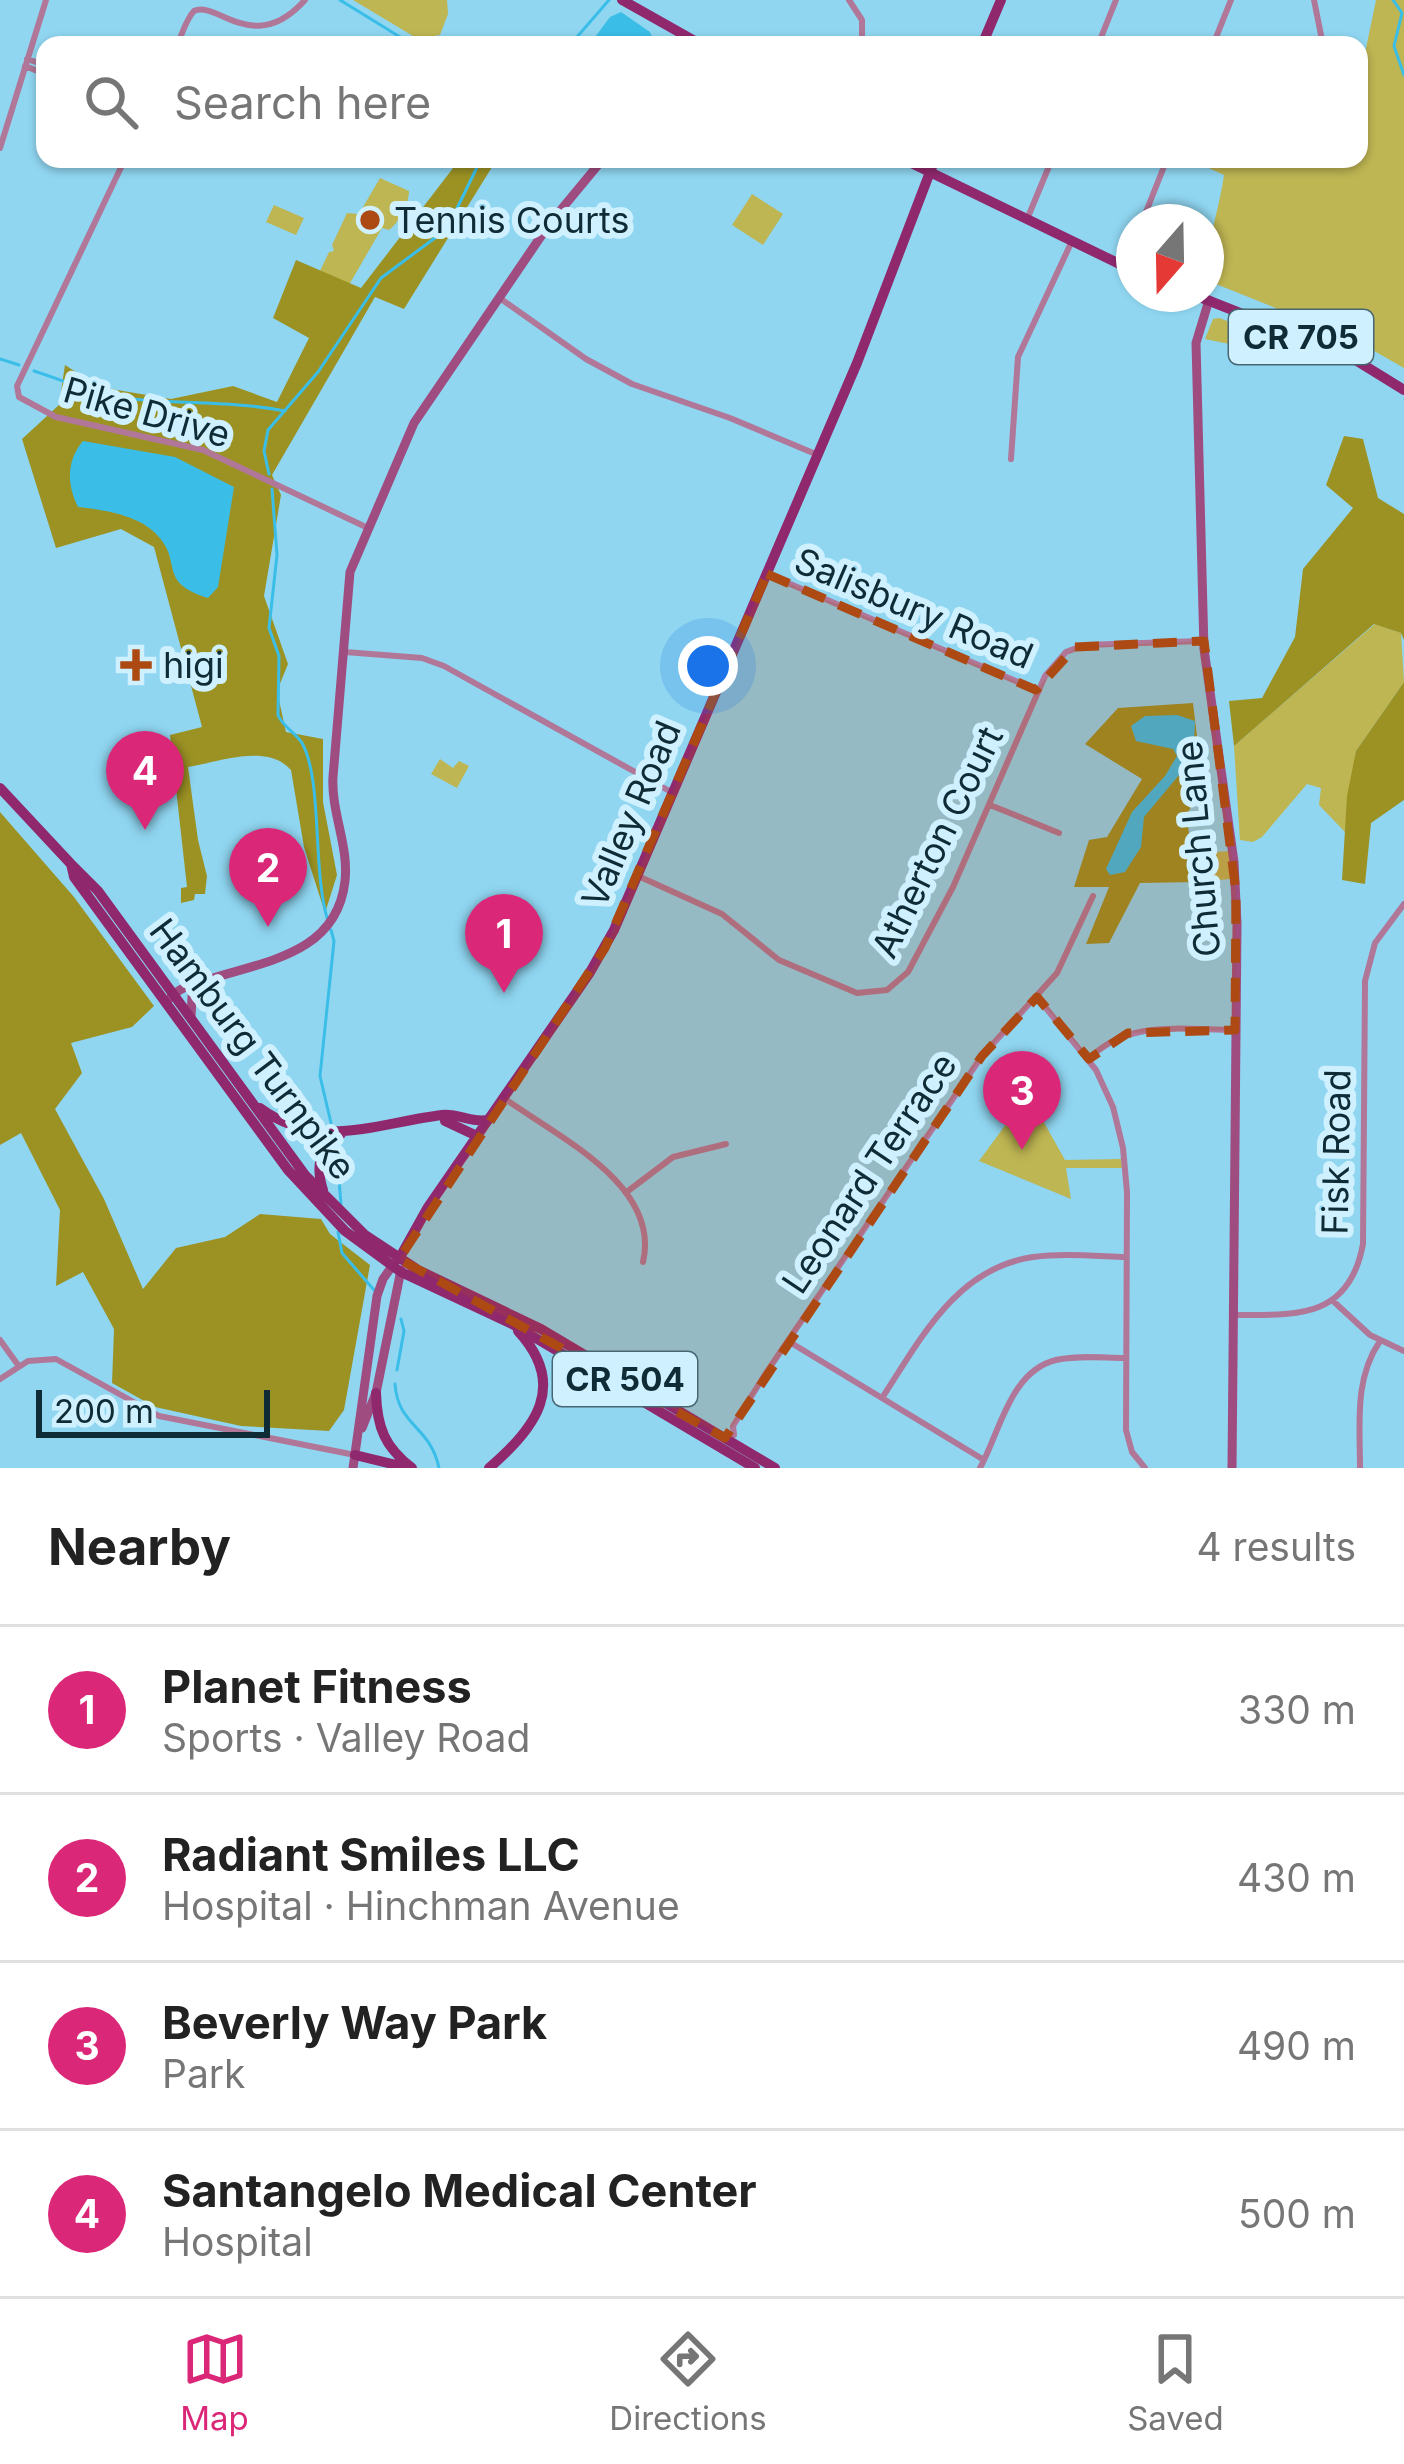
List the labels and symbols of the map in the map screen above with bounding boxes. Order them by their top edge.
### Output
place label: Tennis Courts [394,198,630,242]
north arrow [1116,204,1224,312]
marker: Tennis Courts [357,207,383,233]
road number: CR 705 [1229,310,1373,364]
street label: Pike Drive [59,367,235,457]
street label: Salisbury Road [788,538,1040,678]
your location [678,636,738,696]
place label: higi [163,643,224,687]
marker: higi [120,649,152,681]
street label: Valley Road [572,714,690,914]
street label: Atherton Court [862,719,1012,965]
pin: 4 [106,731,184,830]
street label: Church Lane [1167,739,1229,959]
pin: 2 [229,828,307,927]
pin: 1 [465,894,543,993]
street label: Hamburg Turnpike [141,910,365,1188]
street label: Leonard Terrace [772,1044,966,1302]
pin: 3 [983,1051,1061,1150]
street label: Fisk Road [1313,1069,1359,1235]
road number: CR 504 [553,1352,697,1406]
scale bar [36,1384,270,1437]

